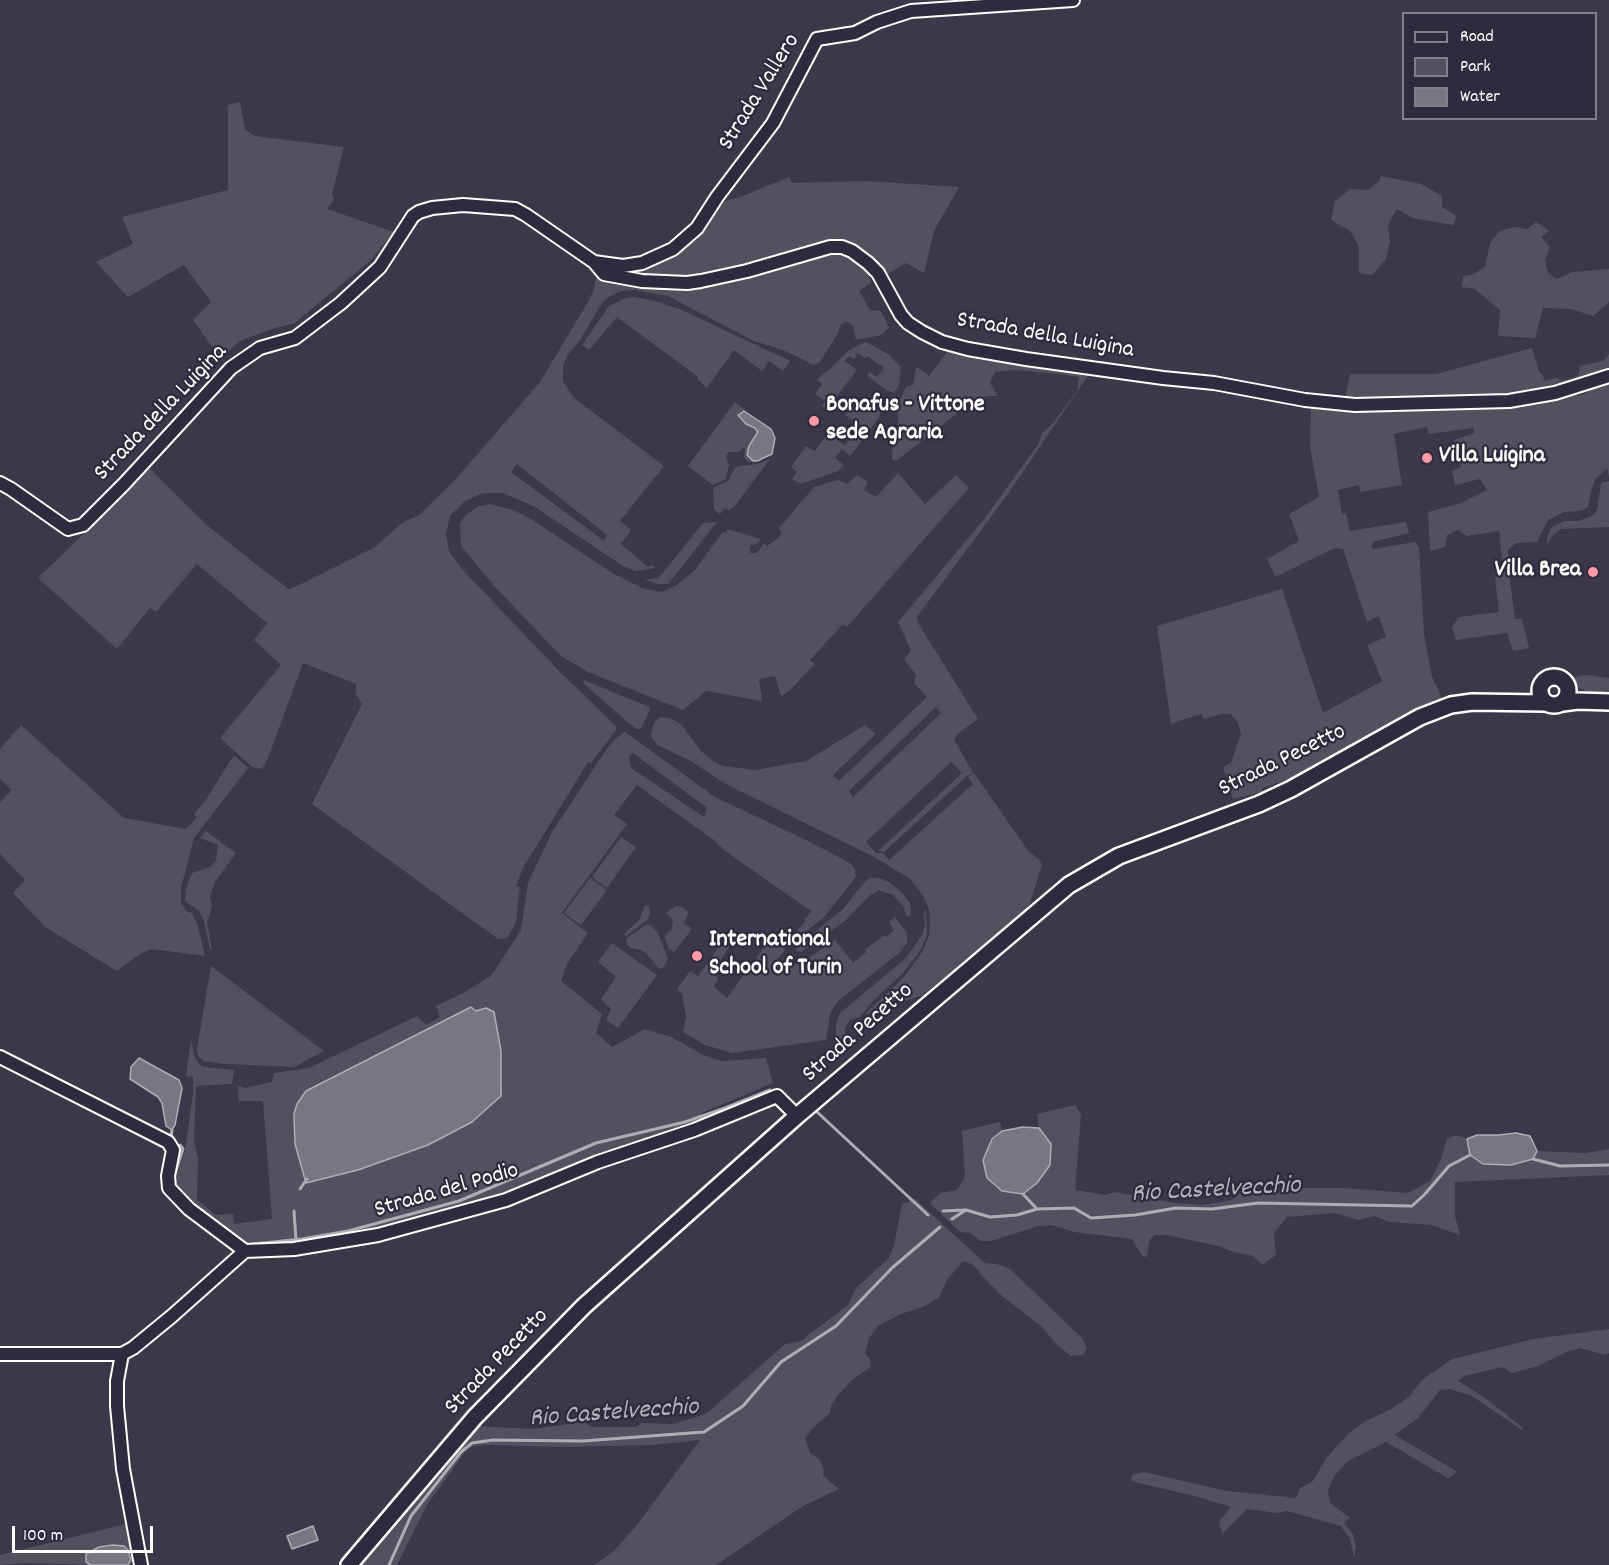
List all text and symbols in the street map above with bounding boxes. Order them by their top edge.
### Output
legend [1402,12,1597,120]
text: Road [1460,25,1494,50]
street label: Strada Vallero [714,29,808,157]
text: Park [1460,55,1491,80]
text: Water [1460,85,1500,110]
street label: Strada della Luigina [954,307,1136,367]
street label: Strada della Luigina [89,339,235,489]
place label: Bonafus - Vittone sede Agraria [826,393,984,449]
marker: Bonafus - Vittone sede Agraria [807,414,821,428]
place label: Villa Luigina [1439,444,1545,472]
marker: Villa Luigina [1420,451,1434,465]
place label: Villa Brea [1495,558,1581,586]
marker: Villa Brea [1586,565,1600,579]
street label: Strada Pecetto [1215,719,1351,805]
place label: International School of Turin [709,928,842,984]
marker: International School of Turin [690,949,704,963]
street label: Strada Pecetto [798,978,920,1090]
street label: Strada del Podio [372,1158,522,1226]
water label: Rio Castelvecchio [1131,1172,1301,1212]
street label: Strada Pecetto [440,1303,556,1423]
water label: Rio Castelvecchio [528,1394,700,1436]
scale bar [15,1514,156,1552]
text: 100 m [23,1524,63,1549]

